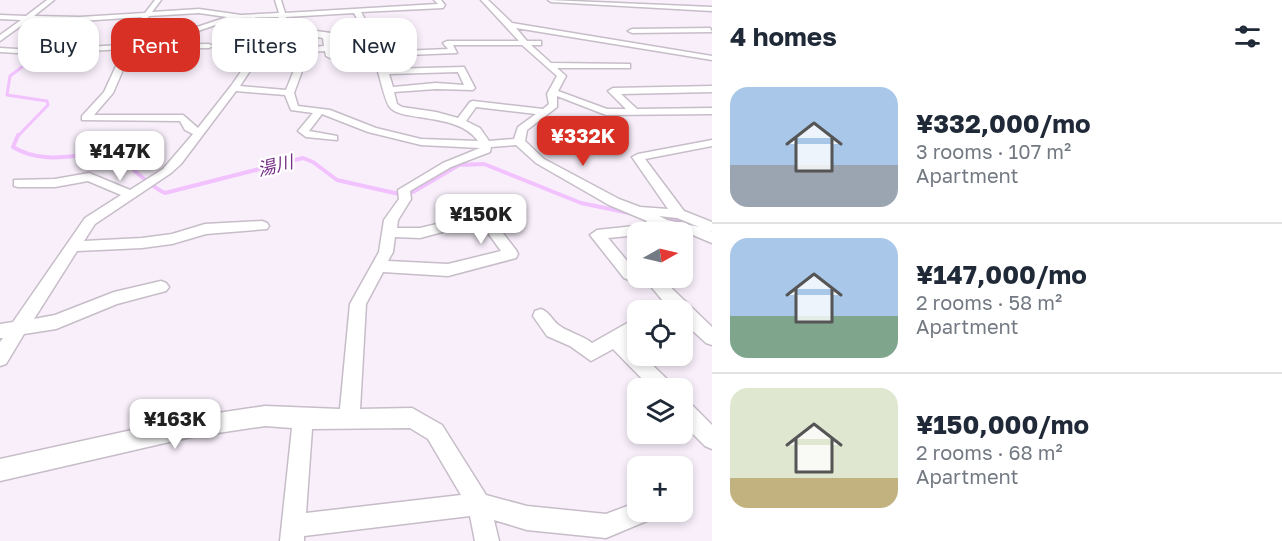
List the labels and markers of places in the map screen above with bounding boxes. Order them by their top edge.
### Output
pin: ¥332K [541,116,625,167]
pin: ¥147K [78,131,162,182]
pin: ¥150K [439,194,523,245]
pin: ¥163K [133,399,217,450]

